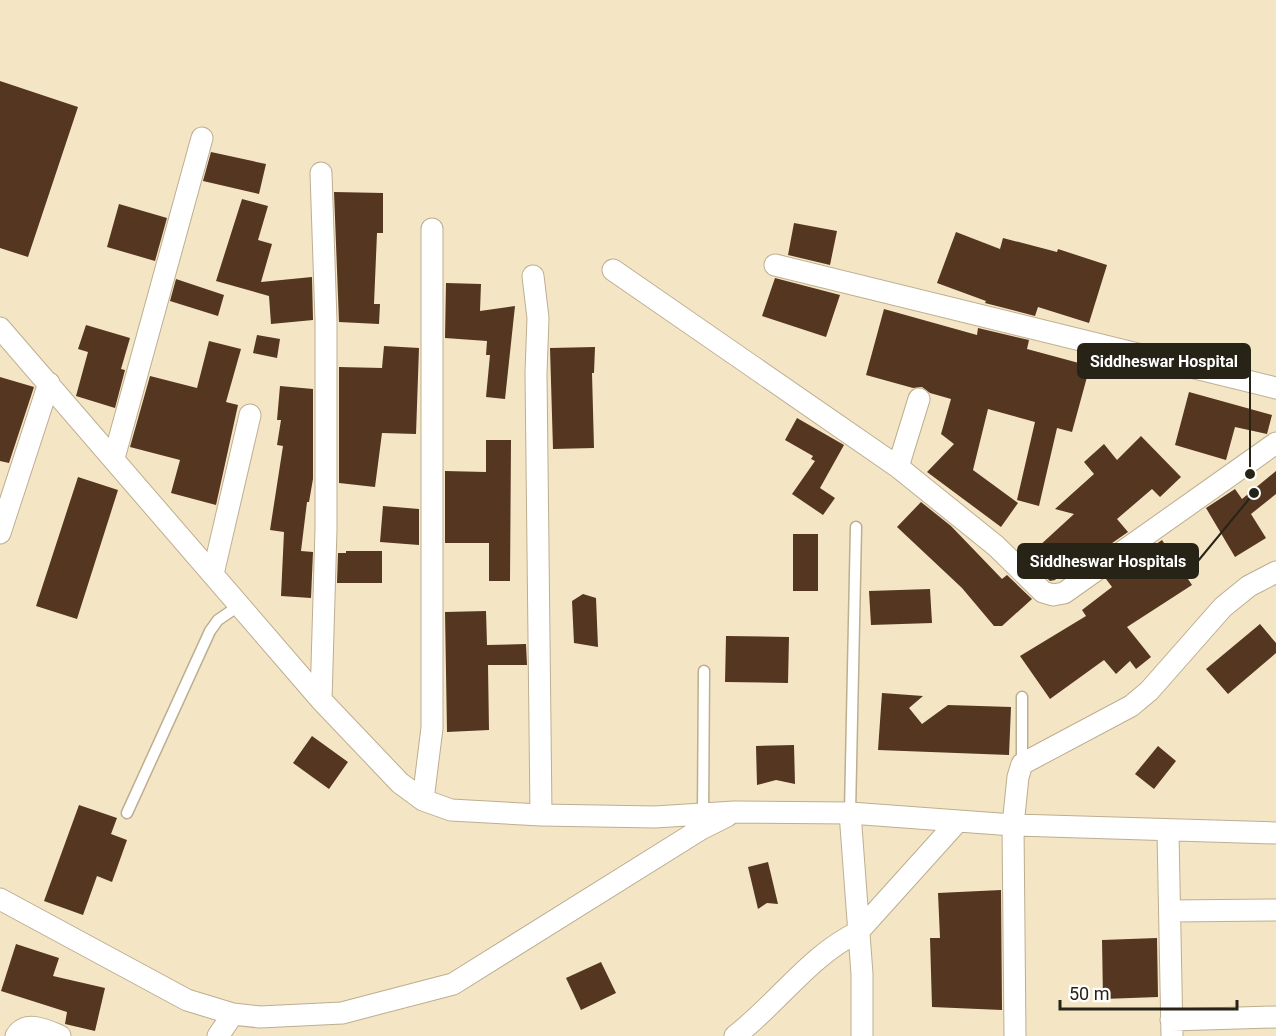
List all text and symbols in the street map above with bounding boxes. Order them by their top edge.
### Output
callout: Siddheswar Hospital [1078,344,1250,378]
text: Siddheswar Hospital [1090,352,1238,371]
callout: Siddheswar Hospitals [1018,544,1198,578]
text: Siddheswar Hospitals [1030,552,1186,571]
scale bar [1060,973,1237,1011]
text: 50 m [1069,983,1109,1004]

